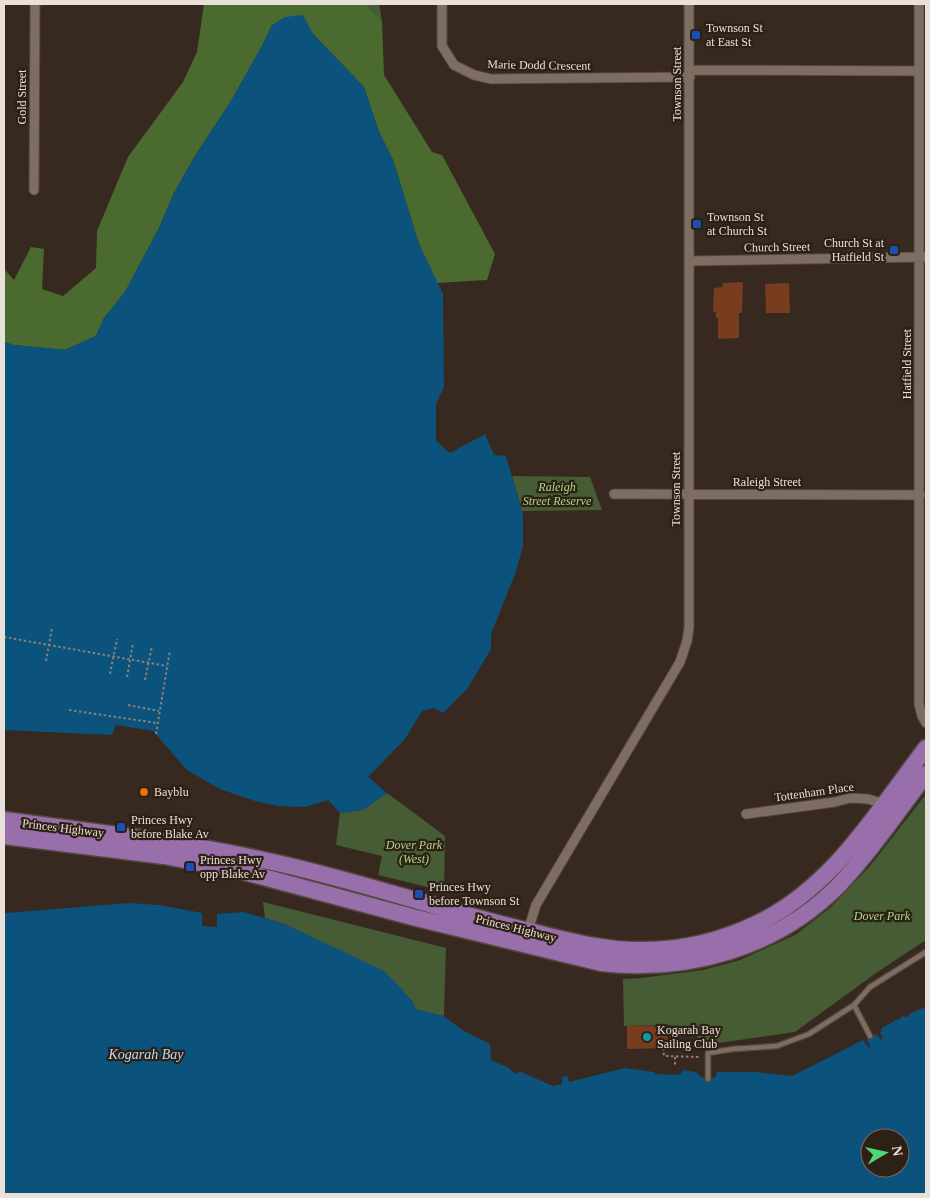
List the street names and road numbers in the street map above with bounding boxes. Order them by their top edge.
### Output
street label: Townson Street [670,46,684,121]
street label: Marie Dodd Crescent [487,57,591,73]
street label: Gold Street [15,69,29,125]
street label: Church Street [744,239,811,255]
street label: Hatfield Street [900,328,914,399]
street label: Townson Street [669,451,683,526]
street label: Raleigh Street [733,475,802,489]
street label: Tottenham Place [773,779,855,805]
street label: Princes Highway [21,816,105,840]
street label: Princes Highway [474,911,558,945]

